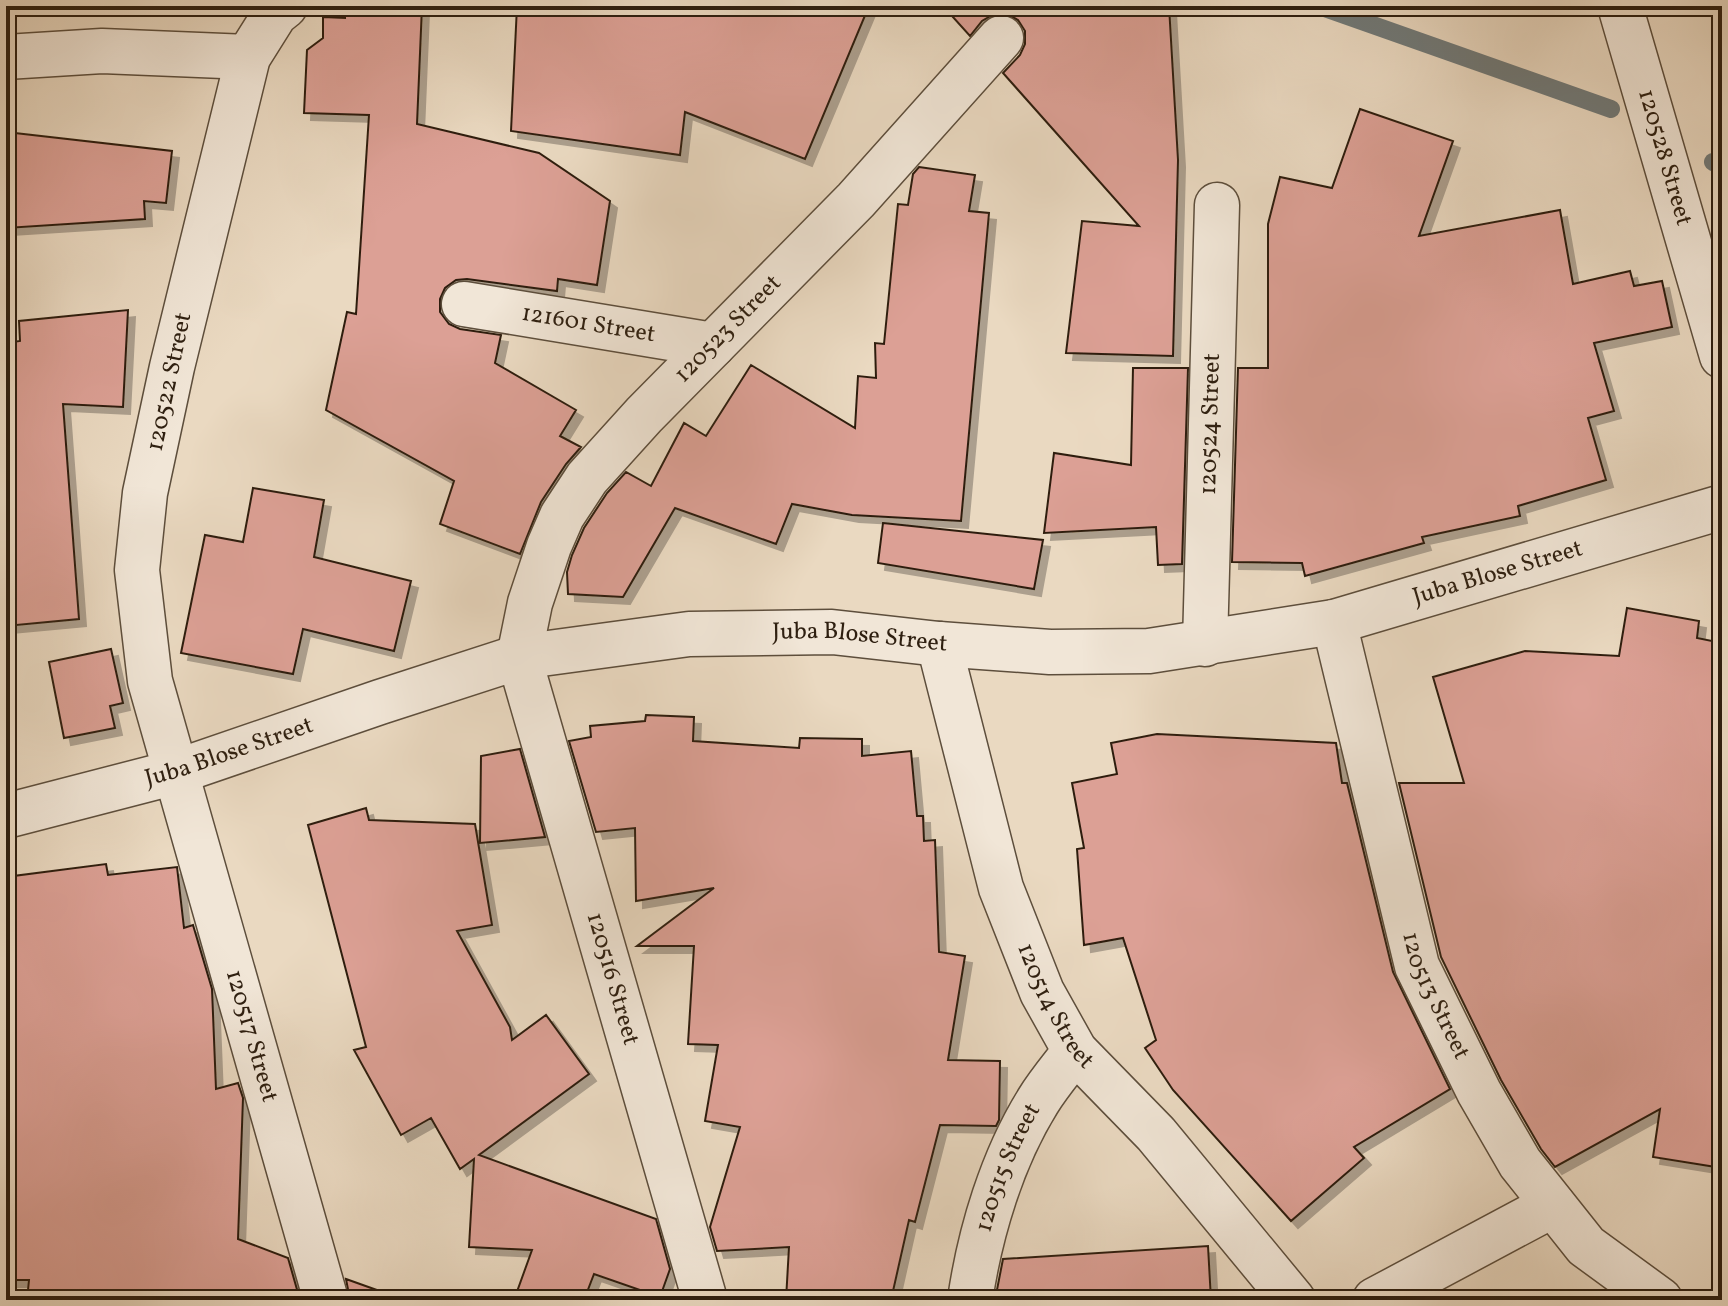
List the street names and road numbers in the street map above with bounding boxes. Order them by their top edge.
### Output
street label: 120528 Street [1628,85,1700,230]
street label: 120523 Street [667,268,790,391]
street label: 121601 Street [519,297,658,352]
street label: 120522 Street [139,309,201,455]
street label: 120524 Street [1192,353,1230,496]
street label: Juba Blose Street [1409,532,1587,615]
street label: Juba Blose Street [772,615,948,662]
street label: Juba Blose Street [141,709,318,796]
street label: 120516 Street [577,909,647,1049]
street label: 120513 Street [1392,929,1478,1066]
street label: 120514 Street [1007,938,1101,1077]
street label: 120517 Street [216,966,286,1106]
street label: 120515 Street [968,1097,1050,1236]

